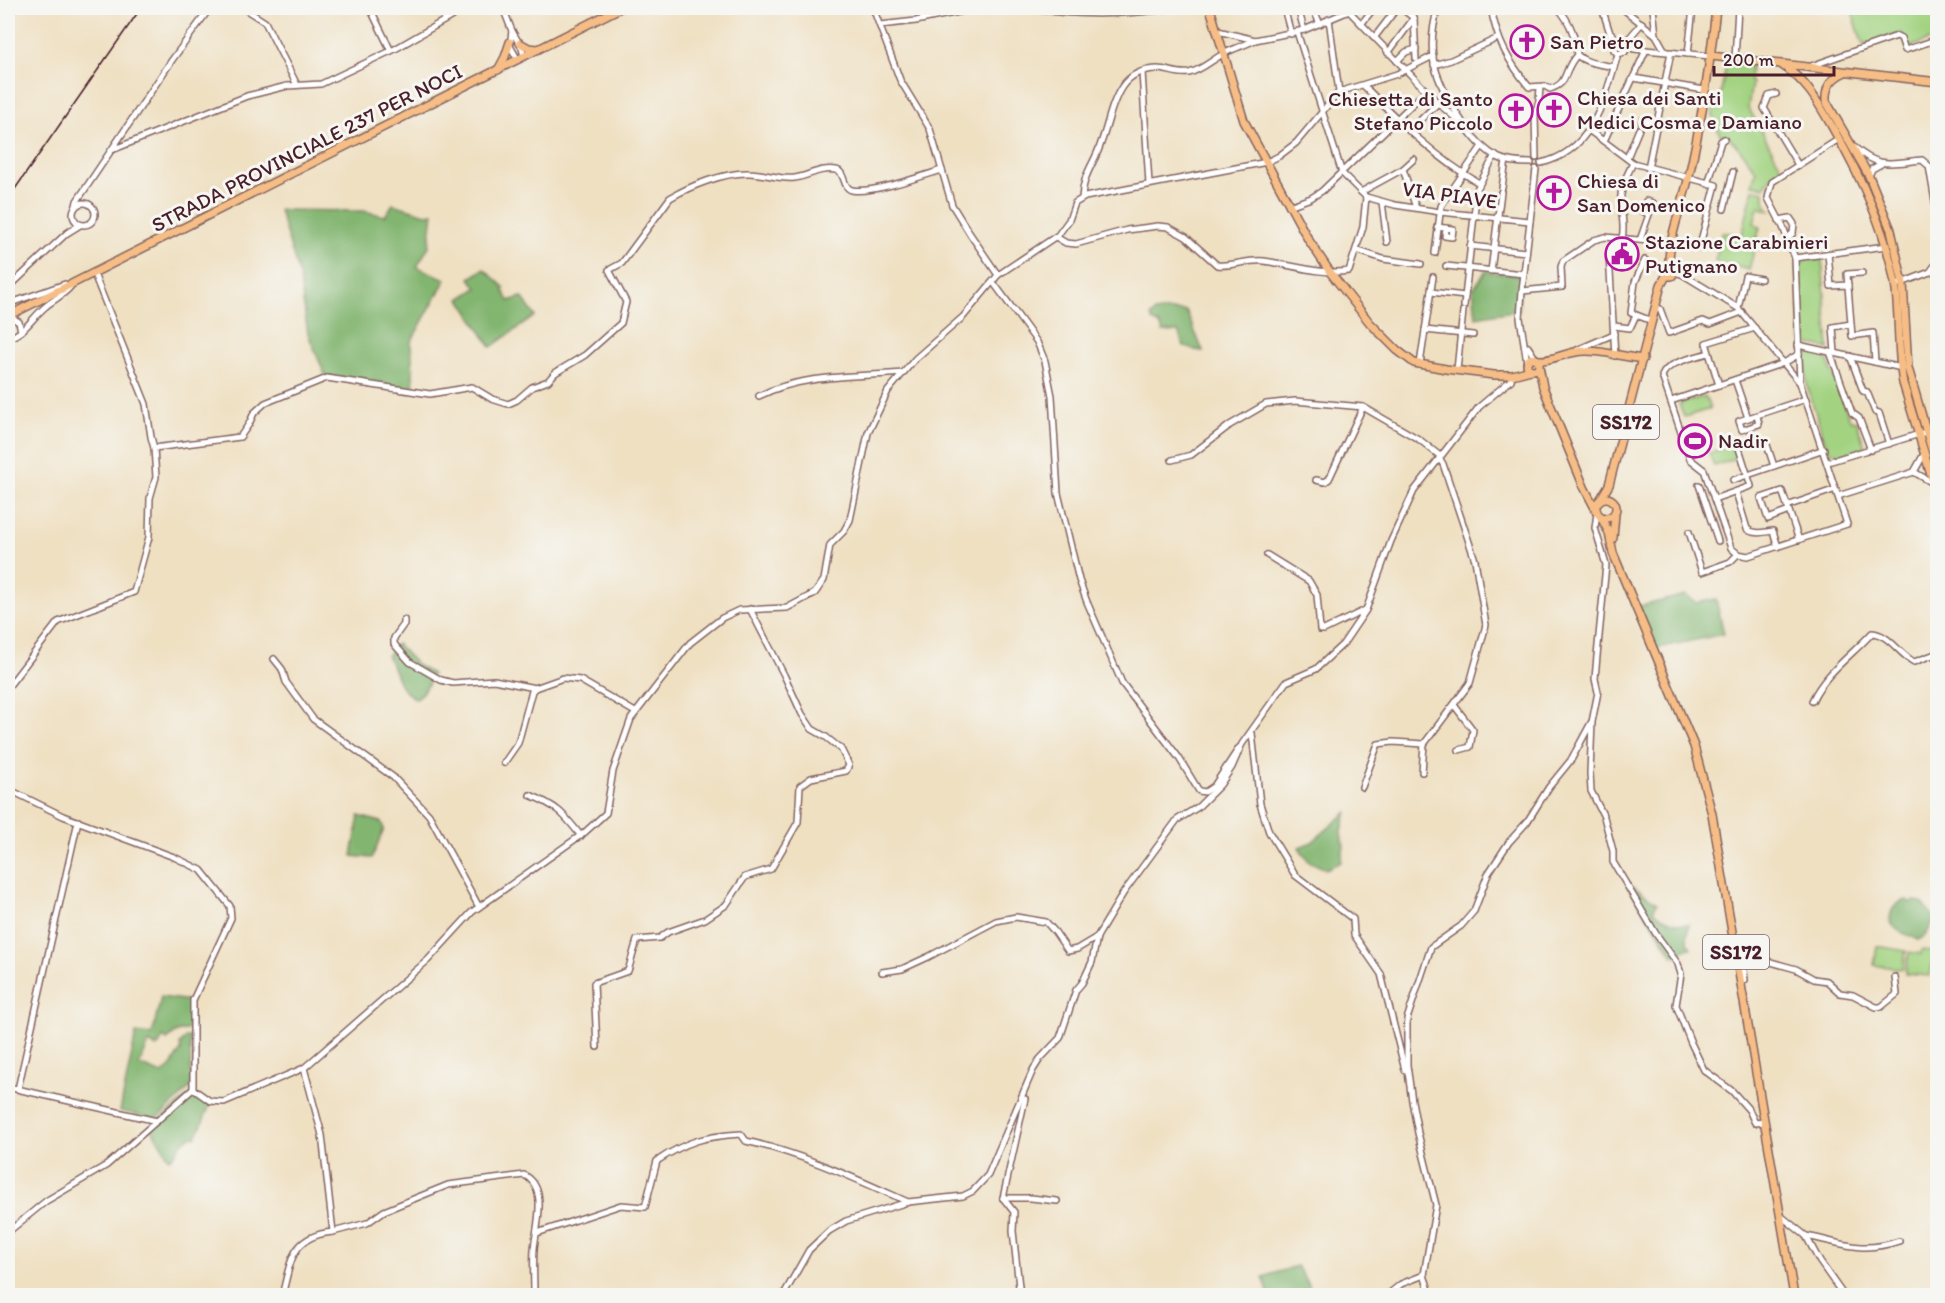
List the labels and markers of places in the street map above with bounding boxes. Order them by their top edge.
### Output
church icon: San Pietro [1509,24,1545,60]
place label: San Pietro [1550,29,1644,54]
place label: Chiesa dei Santi Medici Cosma e Damiano [1577,85,1802,134]
place label: Chiesetta di Santo Stefano Piccolo [1328,86,1493,135]
church icon: Chiesa dei Santi Medici Cosma e Damiano [1536,92,1572,128]
church icon: Chiesetta di Santo Stefano Piccolo [1498,93,1534,129]
place label: Chiesa di San Domenico [1577,168,1705,217]
church icon: Chiesa di San Domenico [1536,175,1572,211]
place label: Stazione Carabinieri Putignano [1645,229,1828,278]
public building icon: Stazione Carabinieri Putignano [1604,236,1640,272]
sports icon: Nadir [1677,423,1713,459]
place label: Nadir [1718,428,1768,453]

